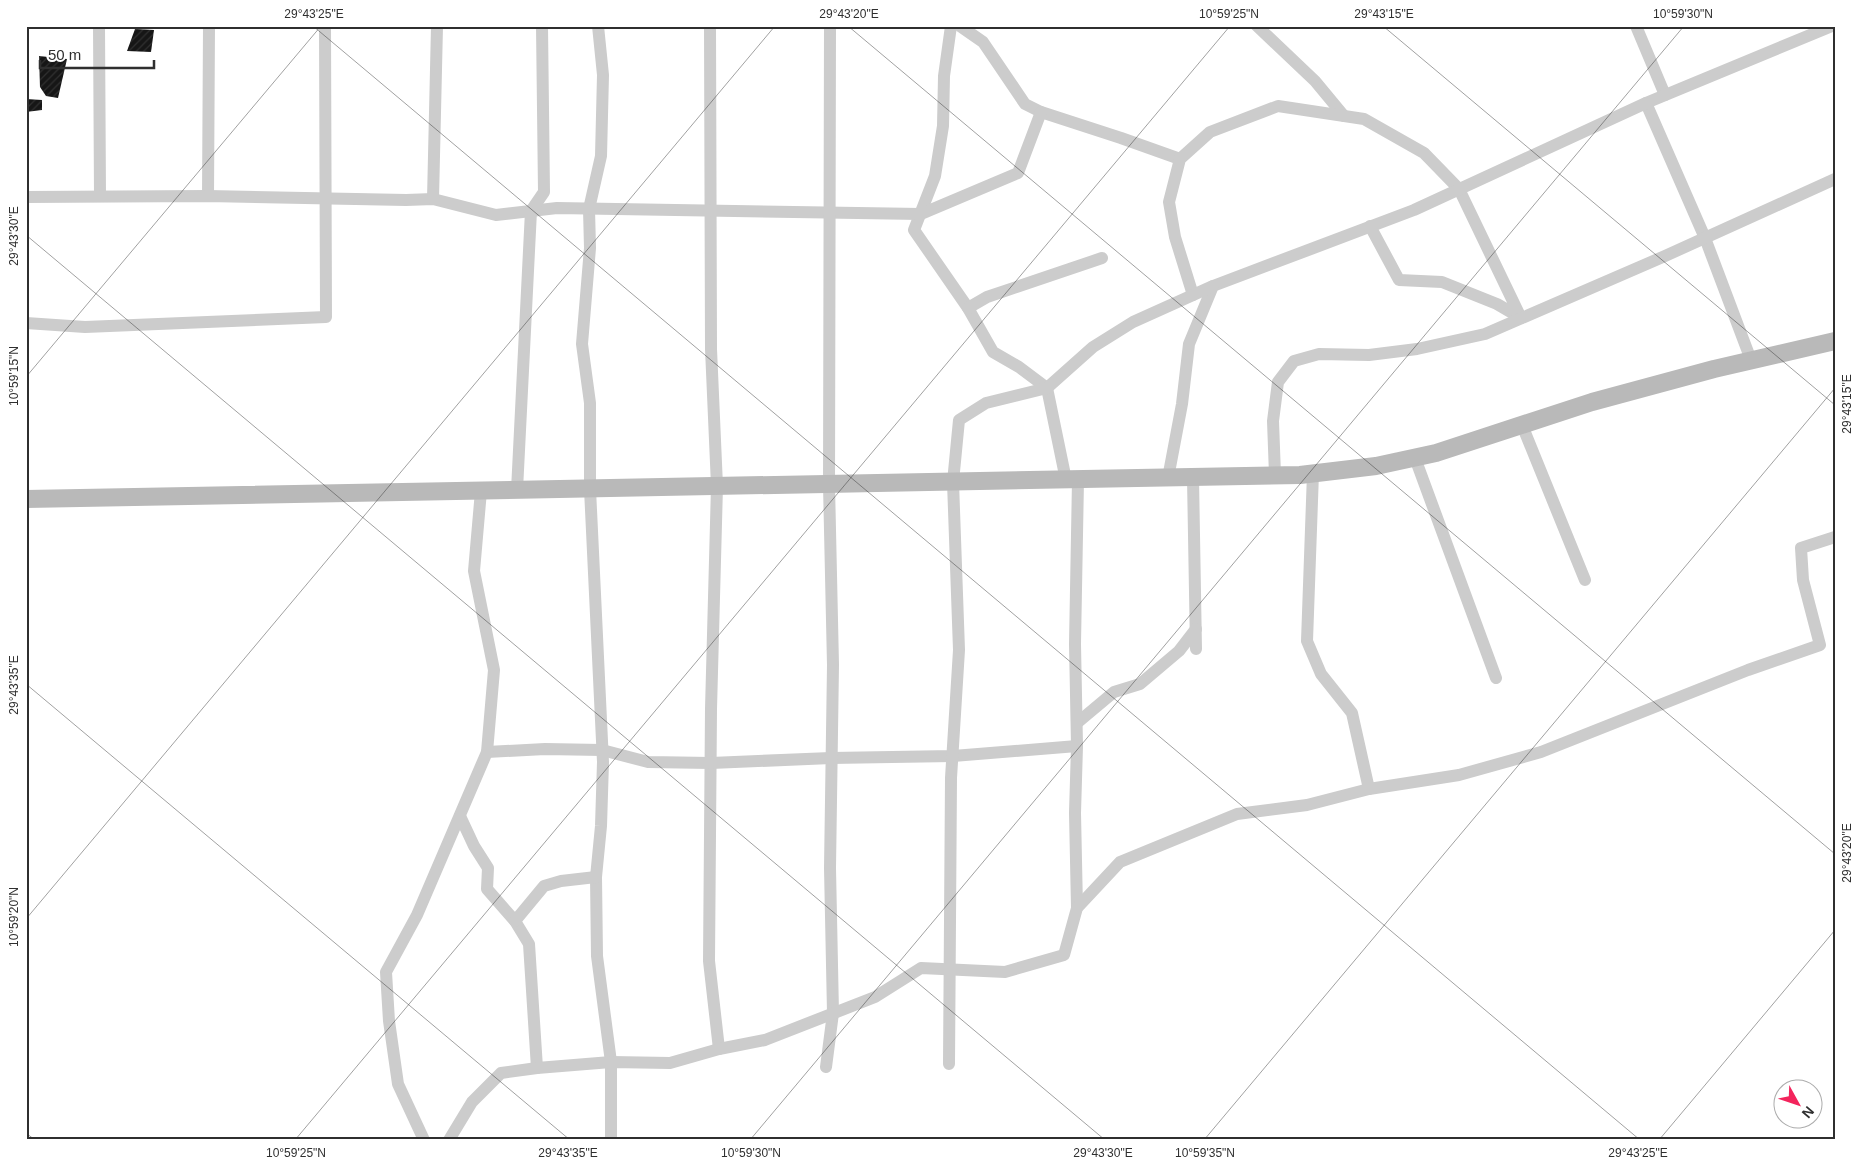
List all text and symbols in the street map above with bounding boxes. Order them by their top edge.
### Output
text: 29°43'25"E [284,7,344,21]
text: 29°43'20"E [819,7,879,21]
text: 10°59'25"N [1199,7,1259,21]
text: 29°43'15"E [1354,7,1414,21]
text: 10°59'30"N [1653,7,1713,21]
scale bar [40,38,154,70]
text: 50 m [48,46,81,63]
text: 29°43'30"E [7,206,21,266]
text: 10°59'15"N [7,346,21,406]
text: 29°43'15"E [1840,374,1854,434]
text: 29°43'35"E [7,655,21,715]
text: 29°43'20"E [1840,823,1854,883]
text: 10°59'20"N [7,887,21,947]
north arrow [1774,1078,1824,1128]
text: N [1799,1103,1817,1121]
text: 10°59'25"N [266,1146,326,1160]
text: 29°43'35"E [538,1146,598,1160]
text: 10°59'30"N [721,1146,781,1160]
text: 29°43'30"E [1073,1146,1133,1160]
text: 10°59'35"N [1175,1146,1235,1160]
text: 29°43'25"E [1608,1146,1668,1160]

